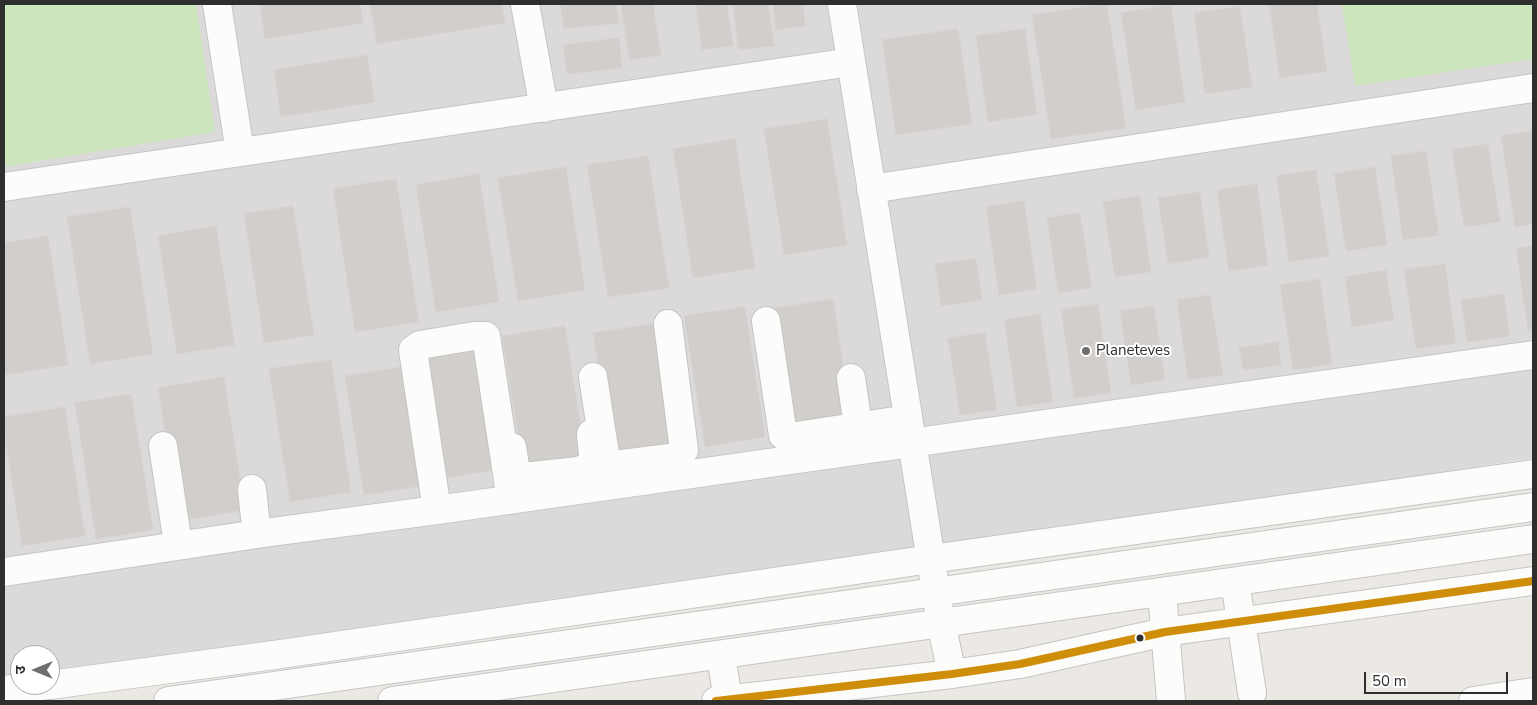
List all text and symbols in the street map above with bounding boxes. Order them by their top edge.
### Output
place label: Planeteves [1096,342,1170,360]
marker: Planeteves [1080,345,1092,357]
unlabelled marker [1135,633,1145,643]
north arrow [10,645,60,695]
scale bar [1367,662,1511,694]
text: उ [11,666,30,674]
text: 50 m [1372,671,1407,691]

